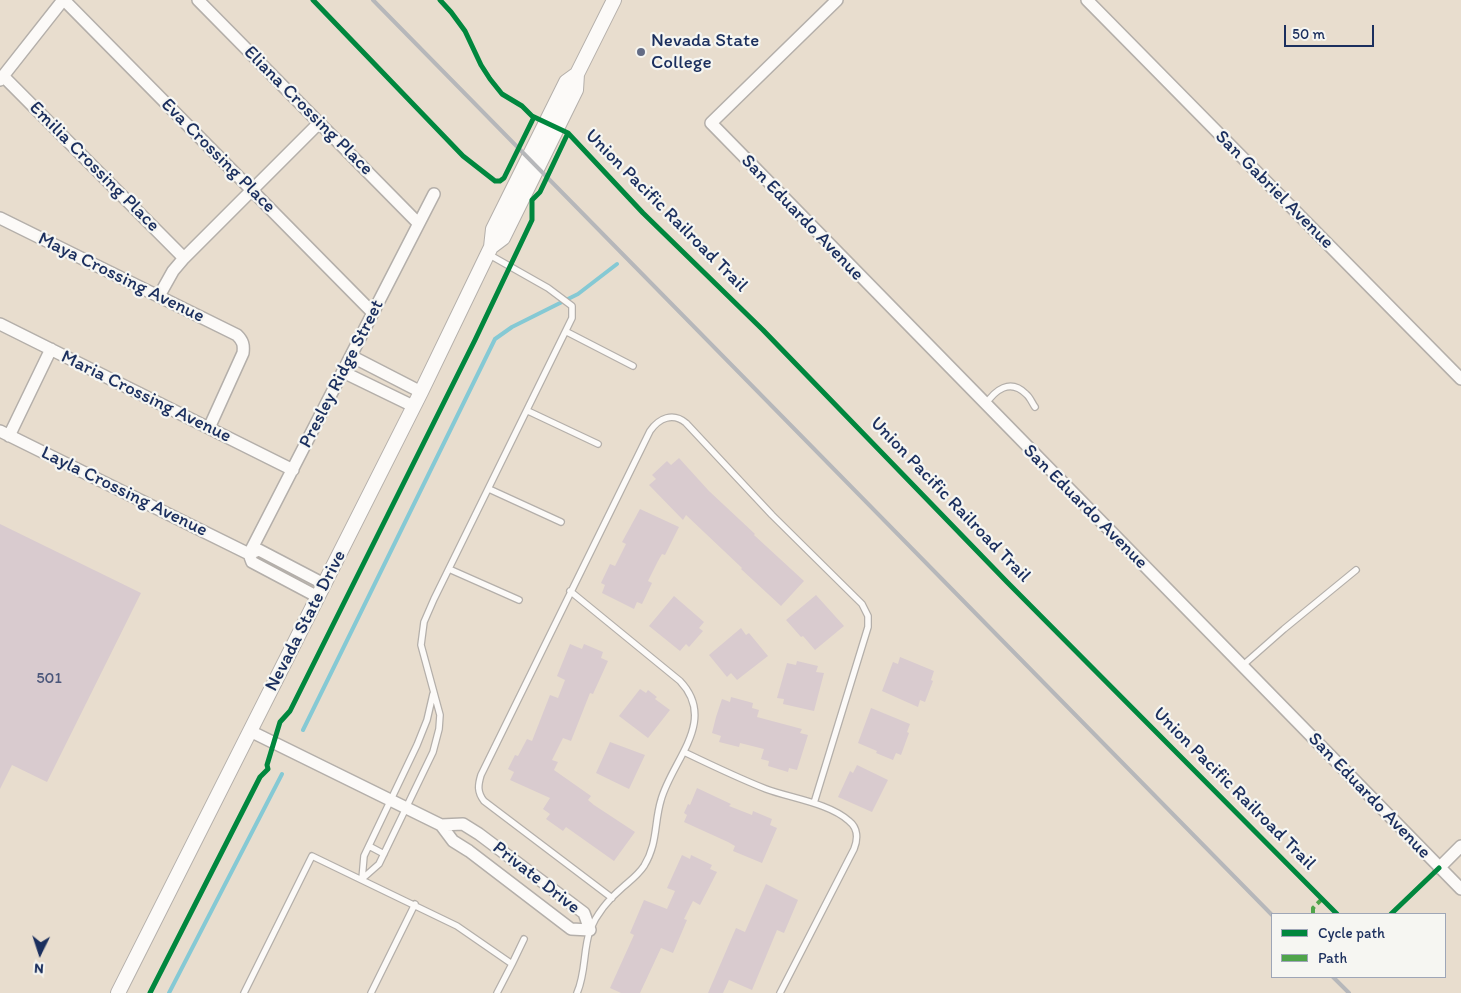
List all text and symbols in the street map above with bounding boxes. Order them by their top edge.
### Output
scale bar [1286,15,1376,47]
text: 50 m [1292,25,1325,43]
place label: Nevada State College [651,30,759,74]
street label: Eliana Crossing Place [238,41,378,181]
marker: Nevada State College [635,46,647,58]
street label: Eva Crossing Place [156,94,280,218]
street label: Emilia Crossing Place [24,97,164,237]
street label: Union Pacific Railroad Trail [580,125,752,297]
street label: San Gabriel Avenue [1210,126,1338,254]
street label: San Eduardo Avenue [736,150,868,286]
street label: Maya Crossing Avenue [34,228,208,328]
street label: Presley Ridge Street [295,296,389,452]
street label: Maria Crossing Avenue [57,346,235,448]
street label: Union Pacific Railroad Trail [865,413,1035,587]
street label: San Eduardo Avenue [1018,440,1152,574]
street label: Layla Crossing Avenue [37,442,211,542]
street label: Nevada State Drive [261,547,351,695]
house number: 501 [36,669,62,689]
street label: Union Pacific Railroad Trail [1148,703,1320,875]
street label: San Eduardo Avenue [1303,728,1435,864]
street label: Private Drive [488,837,584,919]
legend [1271,913,1446,978]
text: Cycle path [1318,924,1385,942]
north arrow [15,928,65,978]
text: Path [1318,949,1347,967]
text: N [34,960,44,977]

